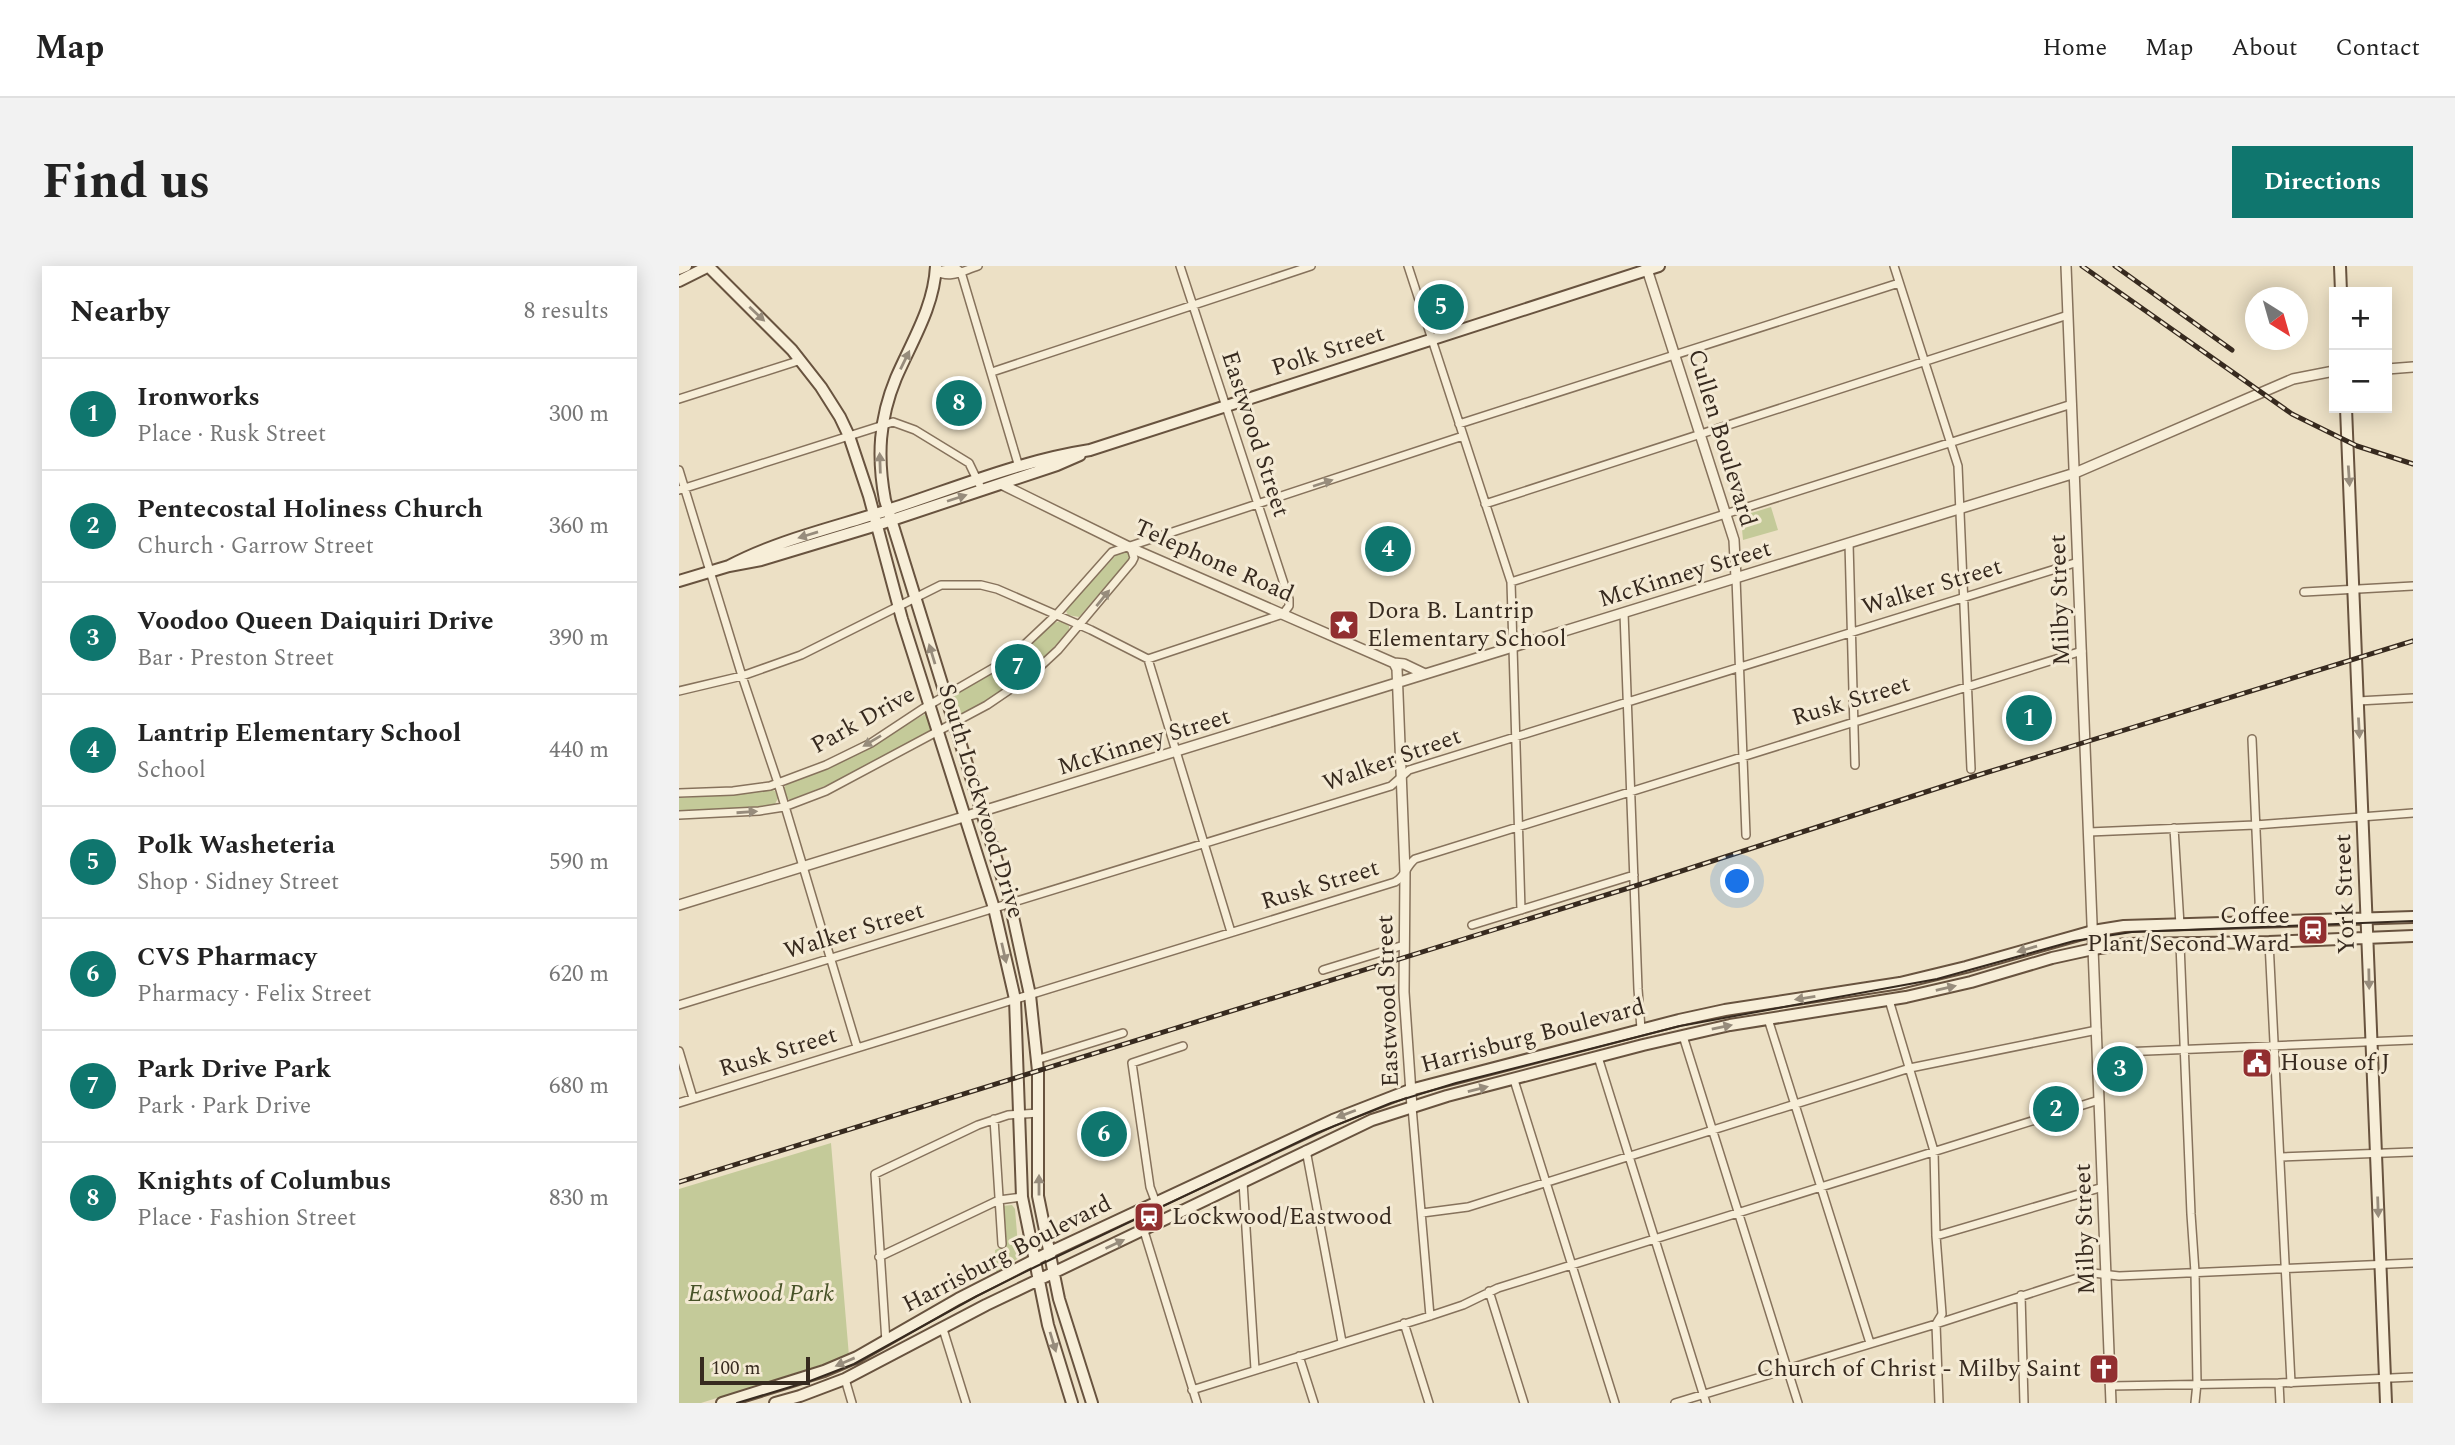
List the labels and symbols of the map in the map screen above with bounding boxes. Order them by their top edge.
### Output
pin: 5 [1418,281,1464,333]
north arrow [2245,287,2308,350]
one-way arrow [748,306,765,322]
street label: Polk Street [1267,316,1389,386]
street label: Cullen Boulevard [1678,345,1766,531]
street label: Eastwood Street [1211,346,1299,522]
one-way arrow [899,350,910,370]
pin: 8 [936,377,982,429]
one-way arrow [874,451,885,473]
one-way arrow [2344,465,2355,487]
one-way arrow [1312,477,1333,488]
one-way arrow [946,492,967,503]
street label: Telephone Road [1128,510,1300,612]
pin: 4 [1365,523,1411,575]
one-way arrow [798,530,819,541]
street label: McKinney Street [1594,531,1776,617]
street label: Milby Street [2040,534,2080,666]
street label: Walker Street [1858,549,2006,625]
one-way arrow [1095,589,1110,606]
place label: Dora B. Lantrip Elementary School [1367,593,1567,657]
place icon: Dora B. Lantrip Elementary School [1327,608,1361,642]
pin: 7 [995,641,1041,693]
one-way arrow [927,643,937,664]
street label: Rusk Street [1787,666,1915,736]
street label: Park Drive [804,677,922,763]
street label: South Lockwood Drive [928,679,1034,923]
pin: 1 [2006,692,2052,744]
street label: McKinney Street [1053,699,1235,785]
one-way arrow [2354,717,2365,739]
street label: Walker Street [1318,718,1466,802]
one-way arrow [862,735,881,748]
one-way arrow [736,806,758,817]
street label: York Street [2325,833,2365,955]
street label: Rusk Street [1256,850,1384,920]
your location [1720,864,1754,898]
street label: Walker Street [780,893,928,969]
place label: Coffee Plant/Second Ward [2087,898,2290,962]
station icon: Coffee Plant/Second Ward [2296,913,2330,947]
street label: Eastwood Street [1367,914,1409,1088]
one-way arrow [999,942,1010,964]
one-way arrow [2016,944,2037,954]
one-way arrow [2363,969,2374,991]
one-way arrow [1935,982,1957,993]
street label: Harrisburg Boulevard [1417,989,1649,1083]
one-way arrow [1794,992,1816,1003]
street label: Rusk Street [714,1017,842,1087]
one-way arrow [1711,1022,1733,1033]
pin: 3 [2097,1043,2143,1095]
place label: House of J [2280,1045,2390,1081]
public building icon: House of J [2240,1046,2274,1080]
one-way arrow [1467,1083,1489,1094]
pin: 2 [2033,1083,2079,1135]
pin: 6 [1081,1108,1127,1160]
one-way arrow [1336,1109,1357,1120]
street label: Milby Street [2065,1163,2105,1295]
one-way arrow [1033,1174,1044,1196]
street label: Harrisburg Boulevard [896,1186,1118,1322]
one-way arrow [2372,1196,2383,1218]
place label: Lockwood/Eastwood [1172,1199,1392,1235]
station icon: Lockwood/Eastwood [1132,1200,1166,1234]
one-way arrow [1104,1238,1125,1249]
park label: Eastwood Park [688,1276,834,1312]
one-way arrow [1049,1332,1059,1353]
place label: Church of Christ - Milby Saint [1756,1351,2081,1387]
church icon: Church of Christ - Milby Saint [2087,1352,2121,1386]
scale bar [700,1354,810,1386]
one-way arrow [834,1357,855,1368]

